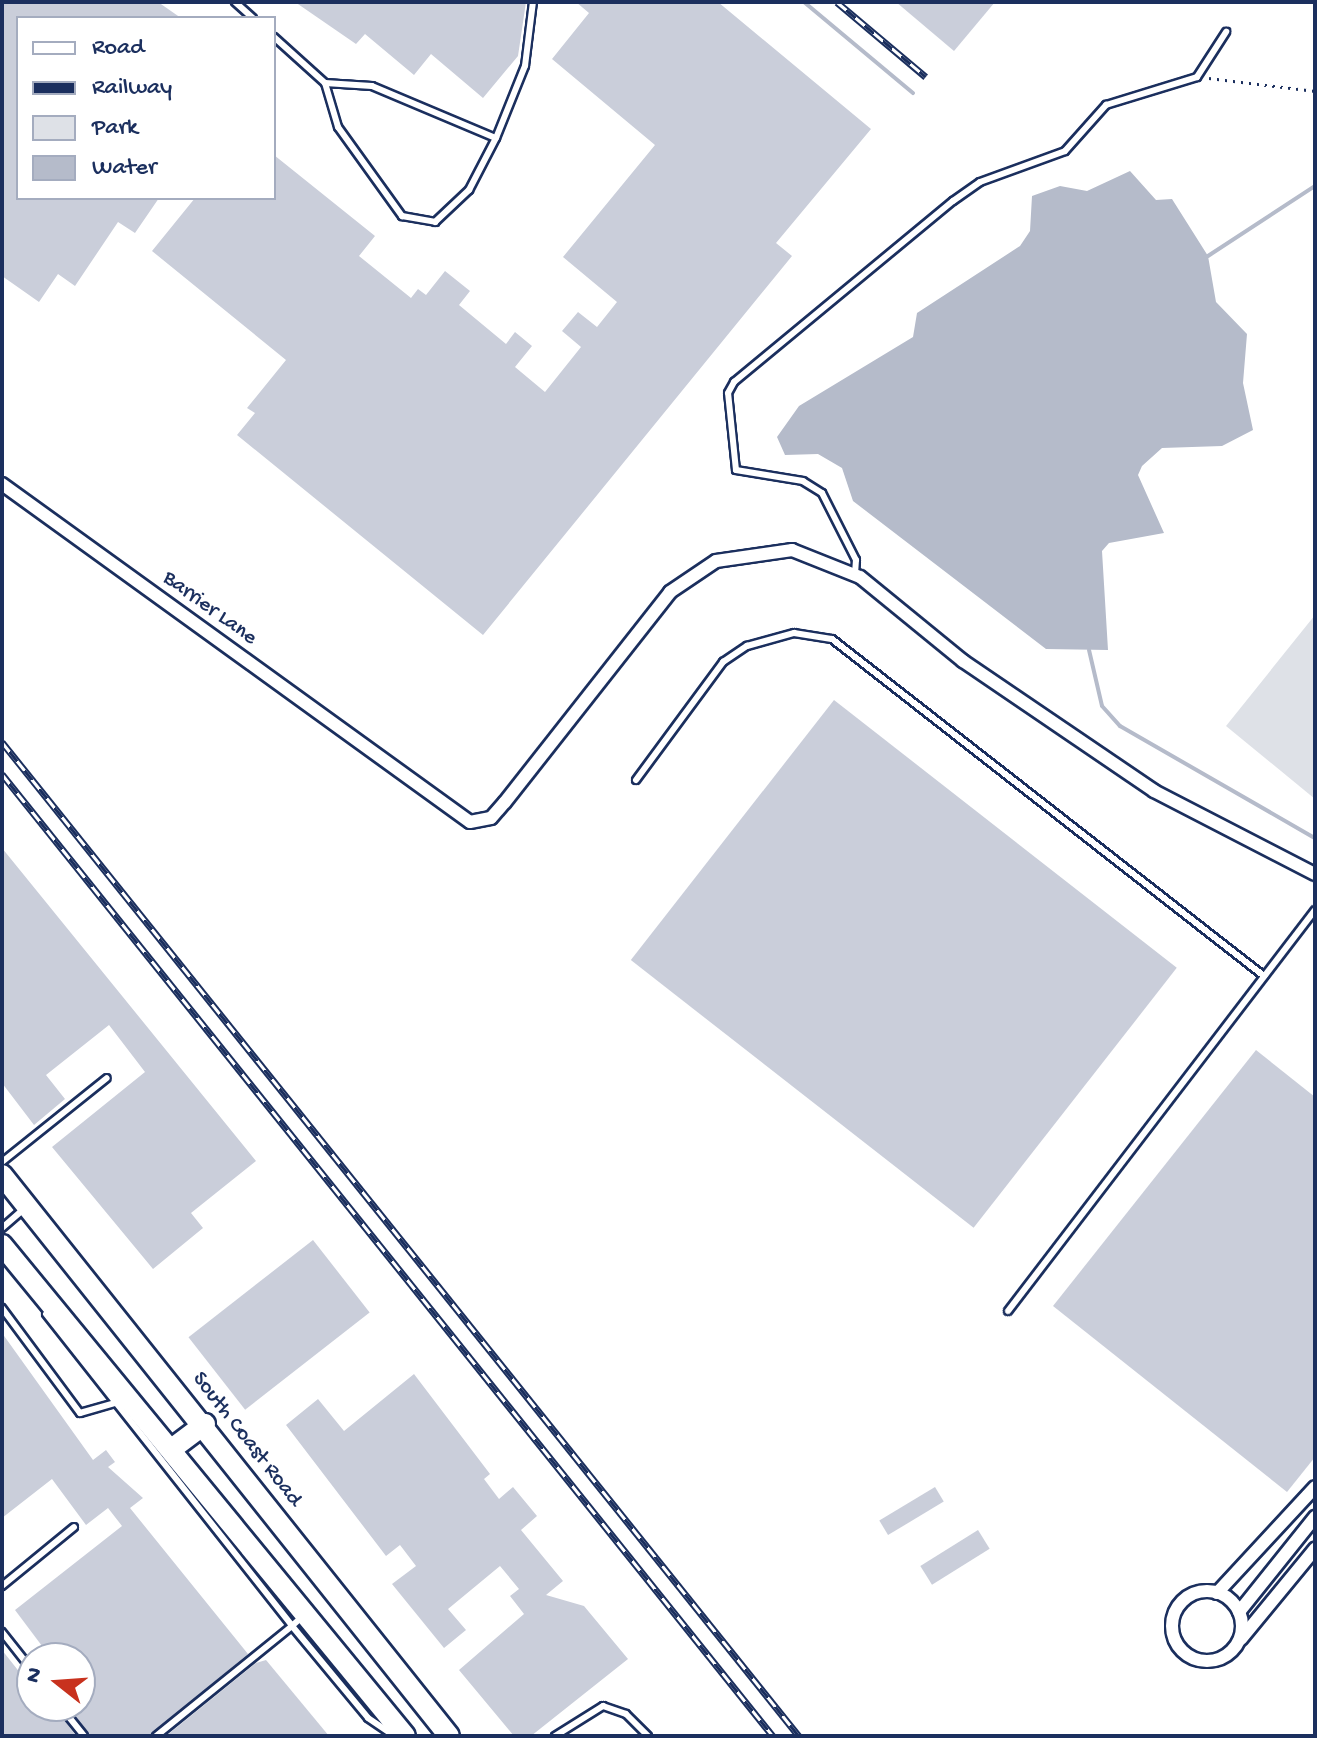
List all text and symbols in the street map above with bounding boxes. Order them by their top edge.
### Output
legend [16,16,276,200]
text: Road [92,34,144,63]
text: Railway [92,74,172,103]
text: Park [92,114,138,143]
text: Water [92,154,156,183]
street label: Barrier Lane [157,566,261,652]
street label: South Coast Road [185,1367,307,1513]
north arrow [16,1642,96,1722]
text: N [20,1665,49,1686]

